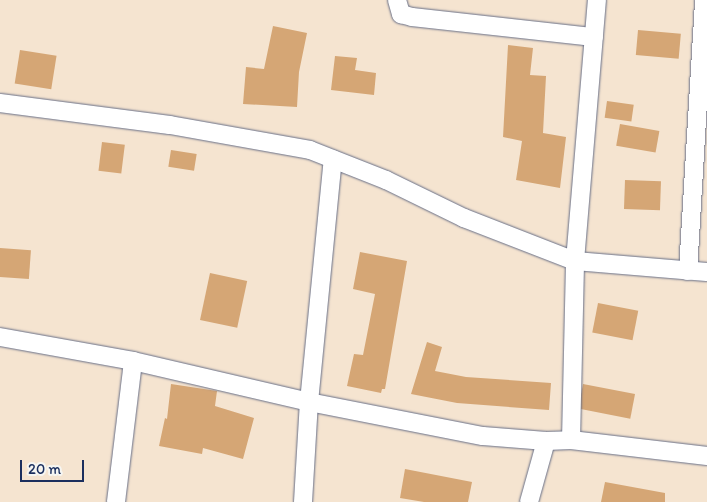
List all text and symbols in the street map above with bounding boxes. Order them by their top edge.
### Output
scale bar [22,450,86,482]
text: 20 m [28,460,61,478]

